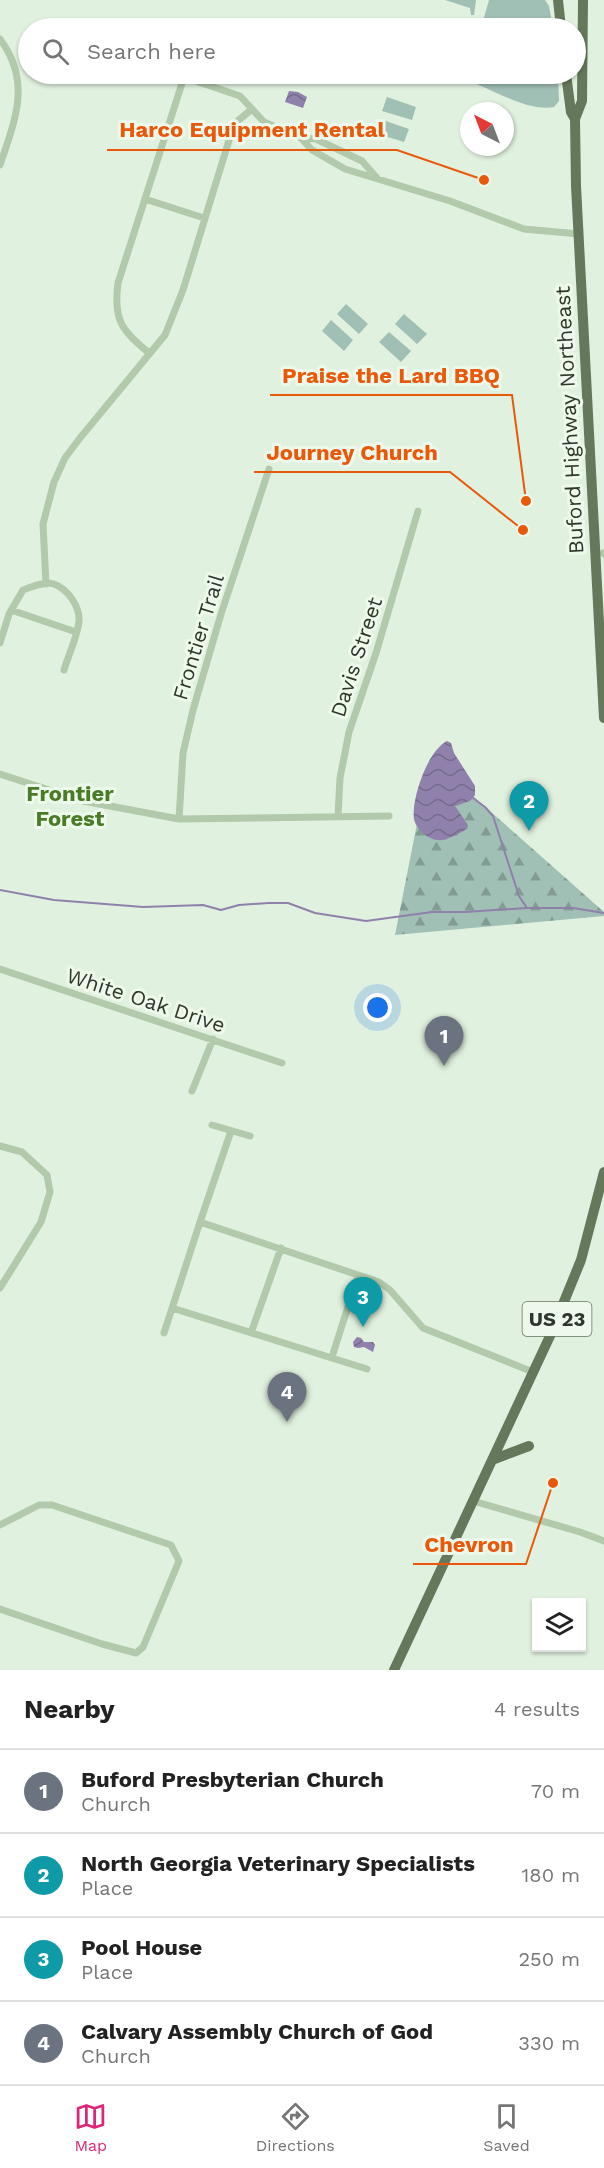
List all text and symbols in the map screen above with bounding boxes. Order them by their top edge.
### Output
search box [18,18,586,84]
icon: search [39,35,72,68]
text: Search here [87,39,216,64]
north arrow [460,102,514,156]
callout: Harco Equipment Rental [107,110,397,150]
text: Harco Equipment Rental [119,117,386,142]
street label: Buford Highway Northeast [549,285,589,555]
callout: Praise the Lard BBQ [270,355,512,395]
text: Praise the Lard BBQ [282,363,500,388]
callout: Journey Church [254,432,450,472]
text: Journey Church [266,440,438,465]
street label: Frontier Trail [167,571,229,703]
street label: Davis Street [325,594,387,720]
district label: Frontier Forest [26,781,114,831]
pin: 2 [510,782,548,831]
street label: White Oak Drive [64,963,228,1037]
your location [363,993,392,1022]
pin: 1 [424,1016,464,1066]
pin: 3 [344,1278,382,1327]
road number: US 23 [522,1302,592,1336]
pin: 4 [268,1372,306,1422]
callout: Chevron [413,1524,526,1564]
text: Chevron [424,1532,514,1557]
map controls [532,1598,586,1652]
button: layers [532,1598,586,1652]
text: Nearby [24,1694,115,1724]
text: 4 results [494,1697,580,1721]
text: Buford Presbyterian Church [81,1767,384,1792]
text: 1 [39,1779,48,1803]
text: 70 m [531,1779,580,1803]
text: Church [81,1792,151,1816]
text: North Georgia Veterinary Specialists [81,1851,475,1876]
text: 2 [38,1863,49,1887]
text: 180 m [522,1863,580,1887]
text: Place [81,1876,133,1900]
text: Pool House [81,1935,202,1960]
text: 3 [38,1947,49,1971]
text: 250 m [518,1947,580,1971]
text: Place [81,1960,133,1984]
text: Calvary Assembly Church of God [81,2019,433,2044]
text: 4 [37,2031,50,2055]
text: 330 m [518,2031,580,2055]
text: Church [81,2044,151,2068]
tab: Map [74,2100,107,2155]
tab: Directions [256,2100,335,2155]
tab: Saved [483,2100,530,2155]

